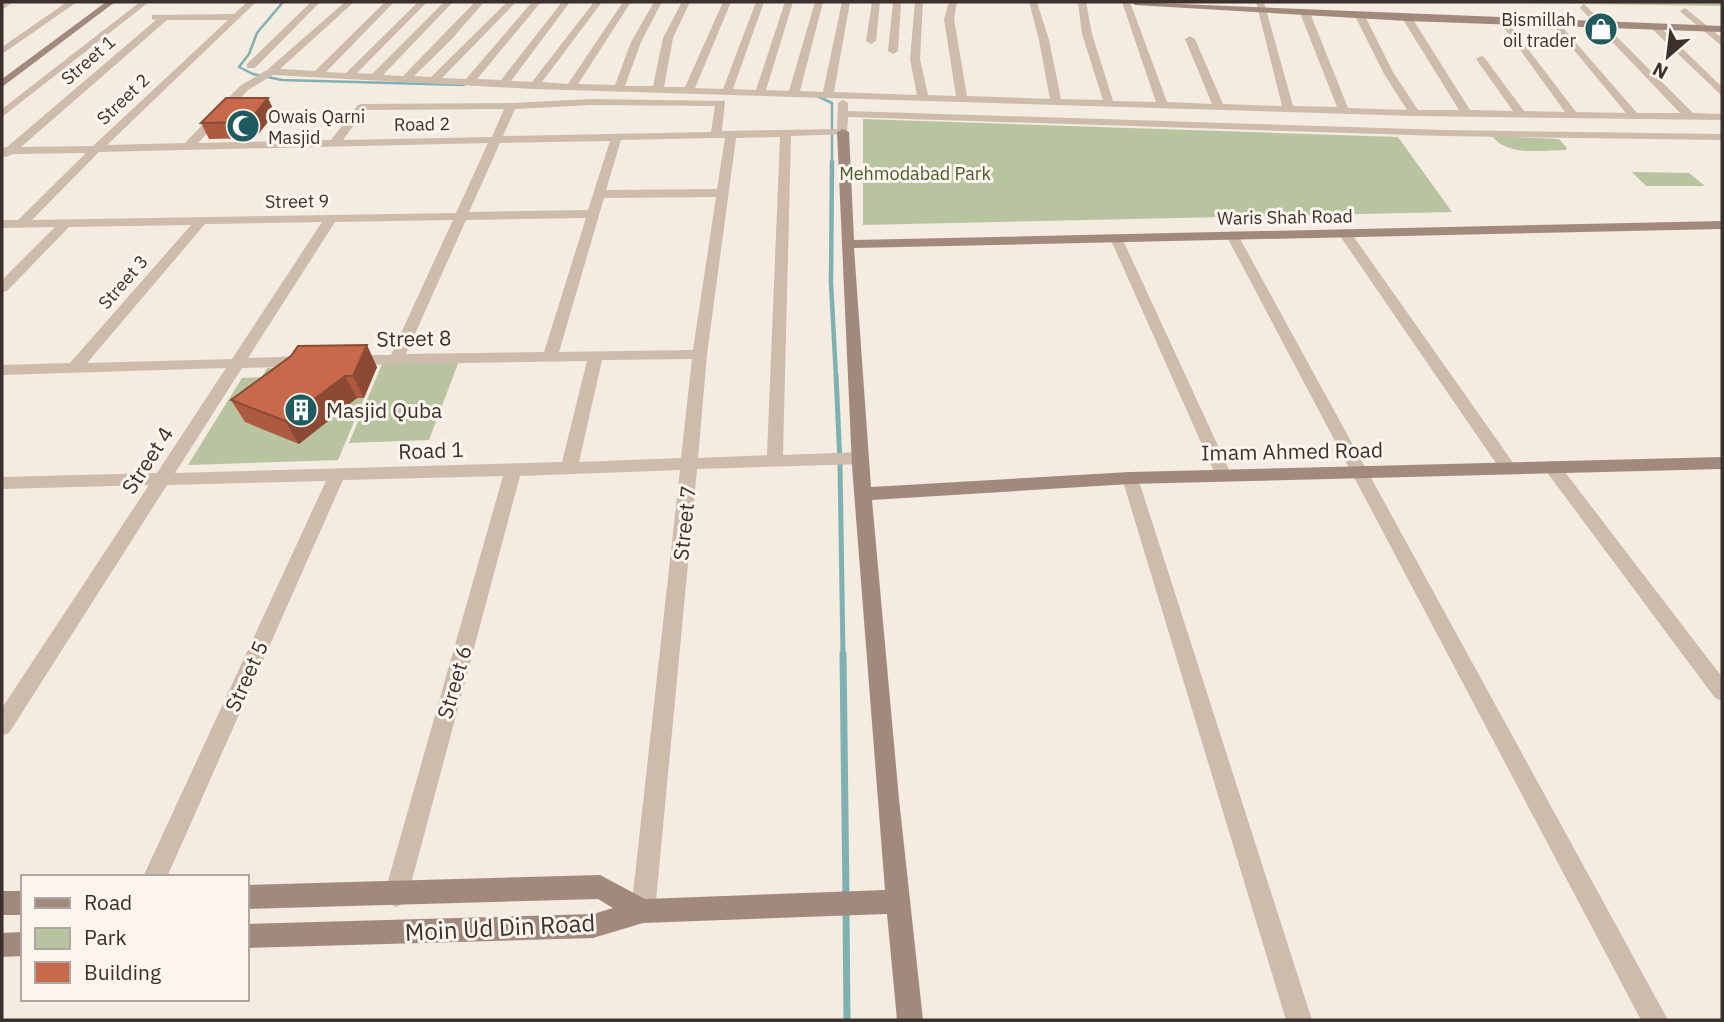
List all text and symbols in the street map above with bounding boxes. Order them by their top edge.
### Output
place label: Bismillah oil trader [1501,8,1576,52]
shop icon: Bismillah oil trader [1582,10,1620,48]
north arrow [1633,21,1703,91]
street label: Street 1 [56,30,120,90]
text: N [1648,57,1672,85]
street label: Street 2 [92,68,154,130]
place label: Owais Qarni Masjid [268,105,365,149]
mosque icon: Owais Qarni Masjid [224,107,262,145]
street label: Road 2 [394,112,450,136]
park label: Mehmodabad Park [839,162,991,185]
street label: Street 9 [265,189,329,213]
street label: Waris Shah Road [1217,204,1353,230]
street label: Street 3 [93,250,153,314]
street label: Street 8 [376,323,452,353]
building icon: Masjid Quba [282,391,320,429]
place label: Masjid Quba [326,396,442,424]
street label: Street 4 [115,421,179,499]
street label: Road 1 [398,435,464,465]
street label: Imam Ahmed Road [1201,435,1383,467]
street label: Street 7 [666,484,702,562]
street label: Street 5 [218,636,274,716]
street label: Street 6 [430,642,478,722]
legend [21,875,248,1001]
text: Road [84,888,132,916]
street label: Moin Ud Din Road [404,906,596,948]
text: Park [84,923,127,951]
text: Building [84,958,161,986]

